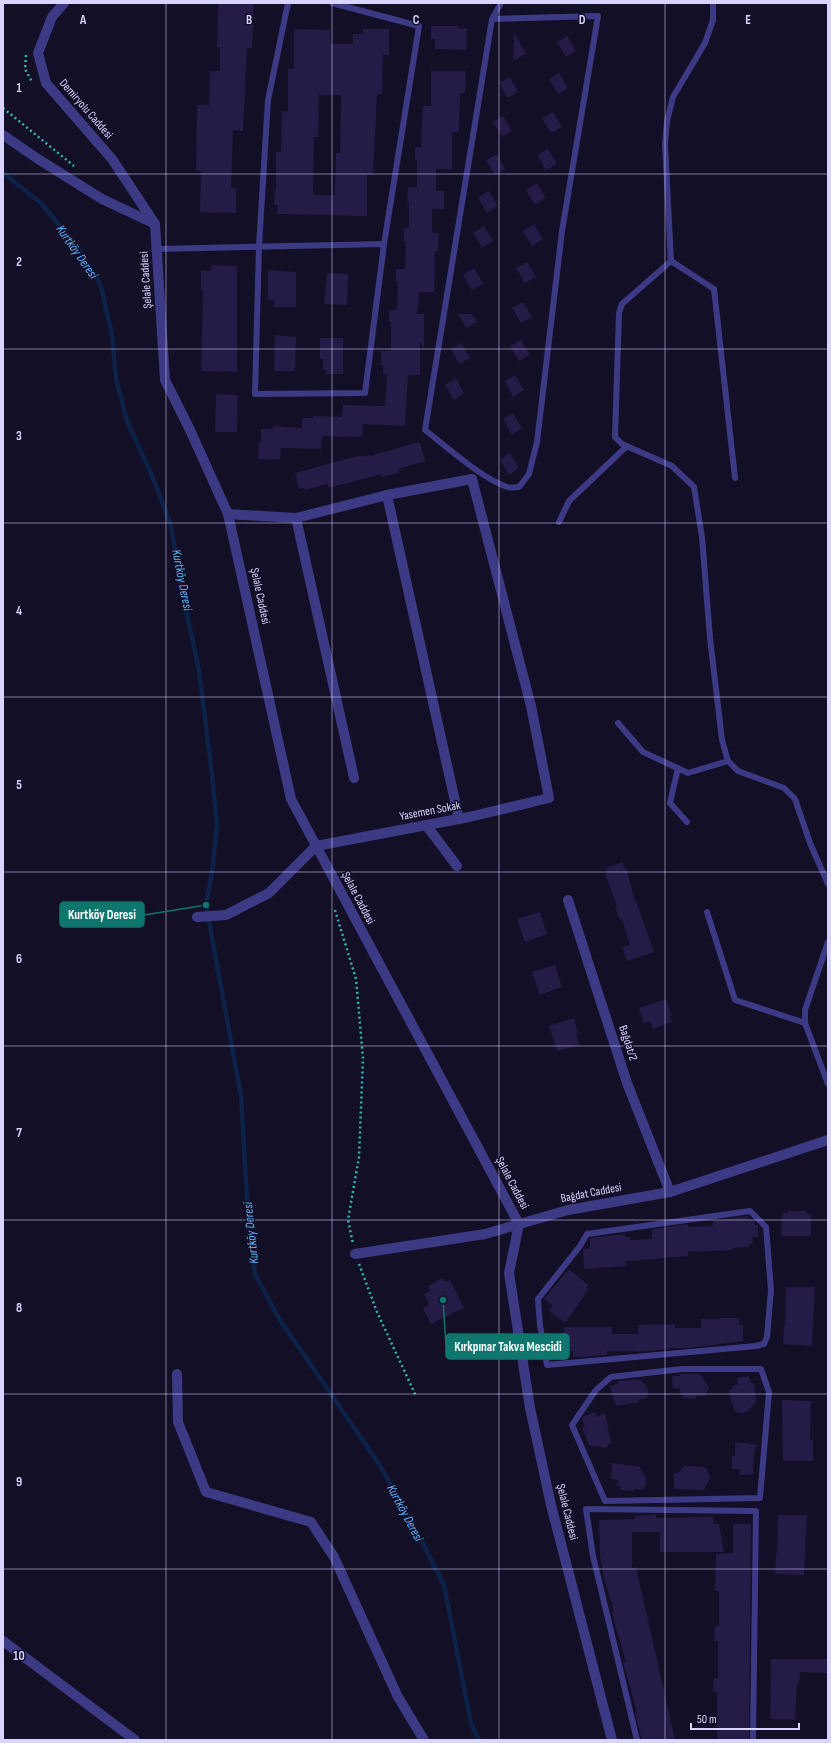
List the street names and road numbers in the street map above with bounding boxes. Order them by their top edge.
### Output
street label: Demiryolu Caddesi [56,76,116,142]
street label: Şelale Caddesi [137,251,155,309]
street label: Şelale Caddesi [247,566,273,626]
street label: Yasemen Sokak [398,798,462,824]
street label: Şelale Caddesi [338,869,378,927]
street label: Bağdat/2 [615,1023,641,1063]
street label: Şelale Caddesi [492,1154,532,1212]
street label: Bağdat Caddesi [559,1180,623,1206]
street label: Şelale Caddesi [553,1482,581,1542]

